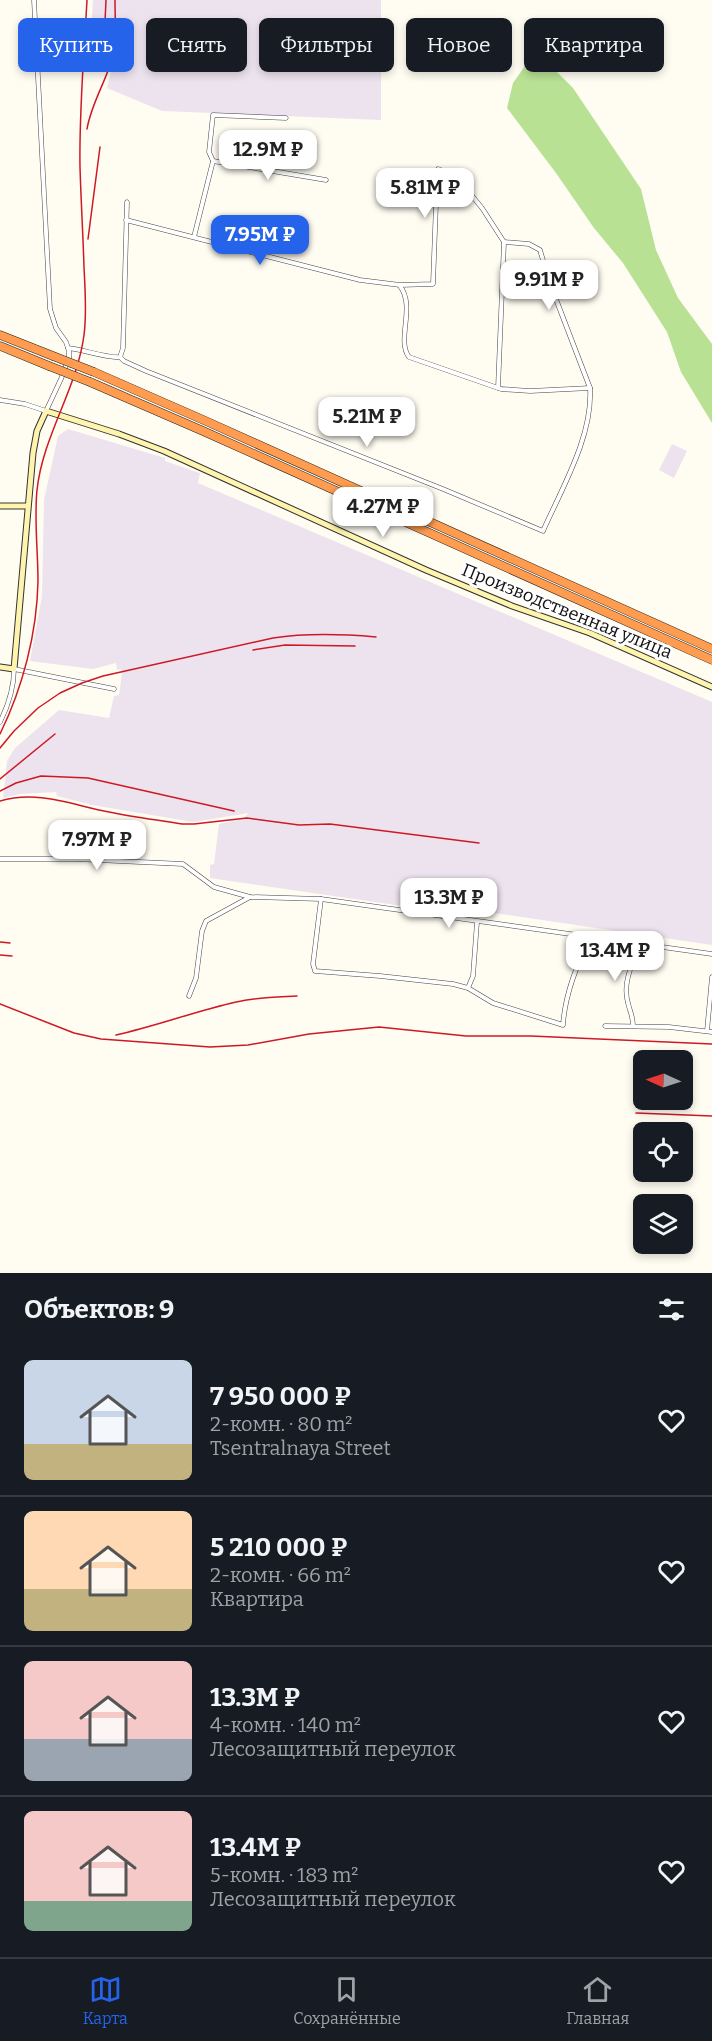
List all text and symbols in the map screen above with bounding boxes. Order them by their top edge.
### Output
chip: Купить [18,18,134,72]
chip: Снять [146,18,247,72]
chip: Фильтры [259,18,394,72]
chip: Новое [406,18,512,72]
chip: Квартира [524,18,664,72]
pin: 12.9M ₽ [213,130,323,181]
text: 12.9M ₽ [233,137,303,161]
pin: 5.81M ₽ [370,168,480,219]
text: 5.81M ₽ [390,175,460,199]
pin: 7.95M ₽ [205,215,315,266]
text: 7.95M ₽ [225,222,295,246]
pin: 9.91M ₽ [494,260,604,311]
text: 9.91M ₽ [514,267,584,291]
pin: 5.21M ₽ [312,397,422,448]
text: 5.21M ₽ [332,404,402,428]
pin: 4.27M ₽ [328,487,438,538]
text: 4.27M ₽ [346,494,420,518]
street label: Производственная улица [459,559,676,663]
pin: 7.97M ₽ [42,820,152,871]
text: 7.97M ₽ [62,827,132,851]
pin: 13.3M ₽ [394,878,504,929]
text: 13.3M ₽ [414,885,484,909]
pin: 13.4M ₽ [560,931,670,982]
text: 13.4M ₽ [580,938,650,962]
north arrow [633,1050,693,1110]
map controls [633,1050,693,1254]
button: locate [633,1122,693,1182]
button: layers [633,1194,693,1254]
icon: filters [655,1293,688,1326]
text: Объектов: 9 [24,1294,174,1325]
text: 7 950 000 ₽ [210,1381,351,1412]
icon: home [72,1384,144,1456]
icon: heart [655,1404,688,1437]
text: 2-комн. · 80 m² [210,1412,352,1436]
text: Tsentralnaya Street [210,1436,391,1460]
text: 5 210 000 ₽ [210,1532,347,1563]
icon: home [72,1535,144,1607]
icon: heart [655,1555,688,1588]
text: 2-комн. · 66 m² [210,1563,351,1587]
text: Квартира [210,1587,304,1611]
text: 13.3M ₽ [210,1682,300,1713]
icon: home [72,1685,144,1757]
icon: heart [655,1705,688,1738]
text: 4-комн. · 140 m² [210,1713,361,1737]
text: Лесозащитный переулок [210,1737,456,1761]
text: 13.4M ₽ [210,1832,301,1863]
icon: home [72,1835,144,1907]
icon: heart [655,1855,688,1888]
text: 5-комн. · 183 m² [210,1863,358,1887]
text: Лесозащитный переулок [210,1887,456,1911]
tab: Карта [83,1973,128,2028]
tab: Сохранённые [293,1973,401,2028]
tab: Главная [566,1973,629,2028]

